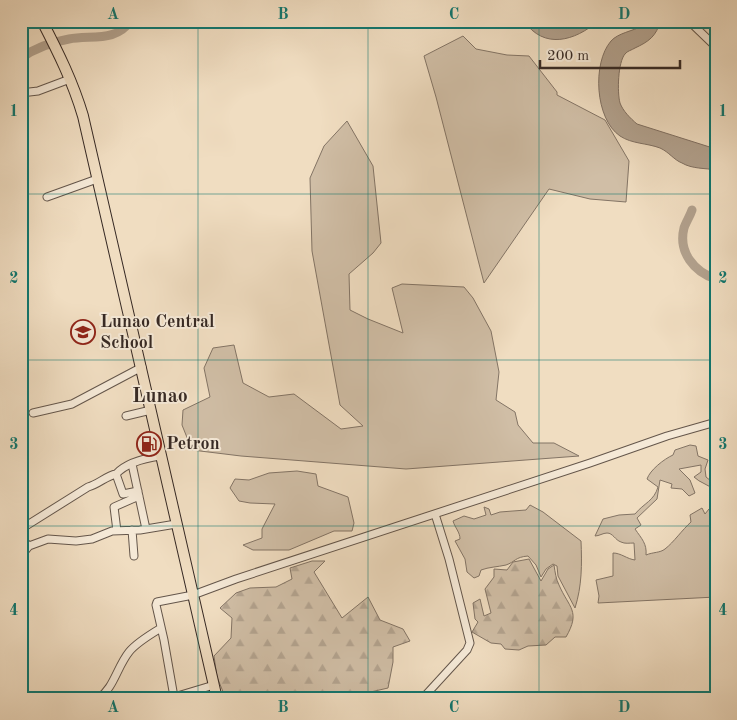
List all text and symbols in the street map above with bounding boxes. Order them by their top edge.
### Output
text: A [107,7,119,23]
text: B [277,7,289,23]
text: C [449,7,459,23]
text: D [618,7,630,23]
scale bar [540,38,680,70]
text: 200 m [547,49,589,64]
text: 1 [9,104,19,120]
text: 1 [718,104,728,120]
text: 2 [9,271,19,287]
text: 2 [718,271,728,287]
place label: Lunao Central School [100,313,215,352]
school or university icon: Lunao Central School [70,319,96,345]
district label: Lunao [132,387,188,407]
fuel station icon: Petron [136,431,162,457]
place label: Petron [166,435,220,453]
text: 3 [9,437,19,453]
text: 3 [718,437,728,453]
text: 4 [9,603,19,619]
text: 4 [718,603,728,619]
text: A [107,700,119,716]
text: B [277,700,289,716]
text: C [449,700,459,716]
text: D [618,700,630,716]

